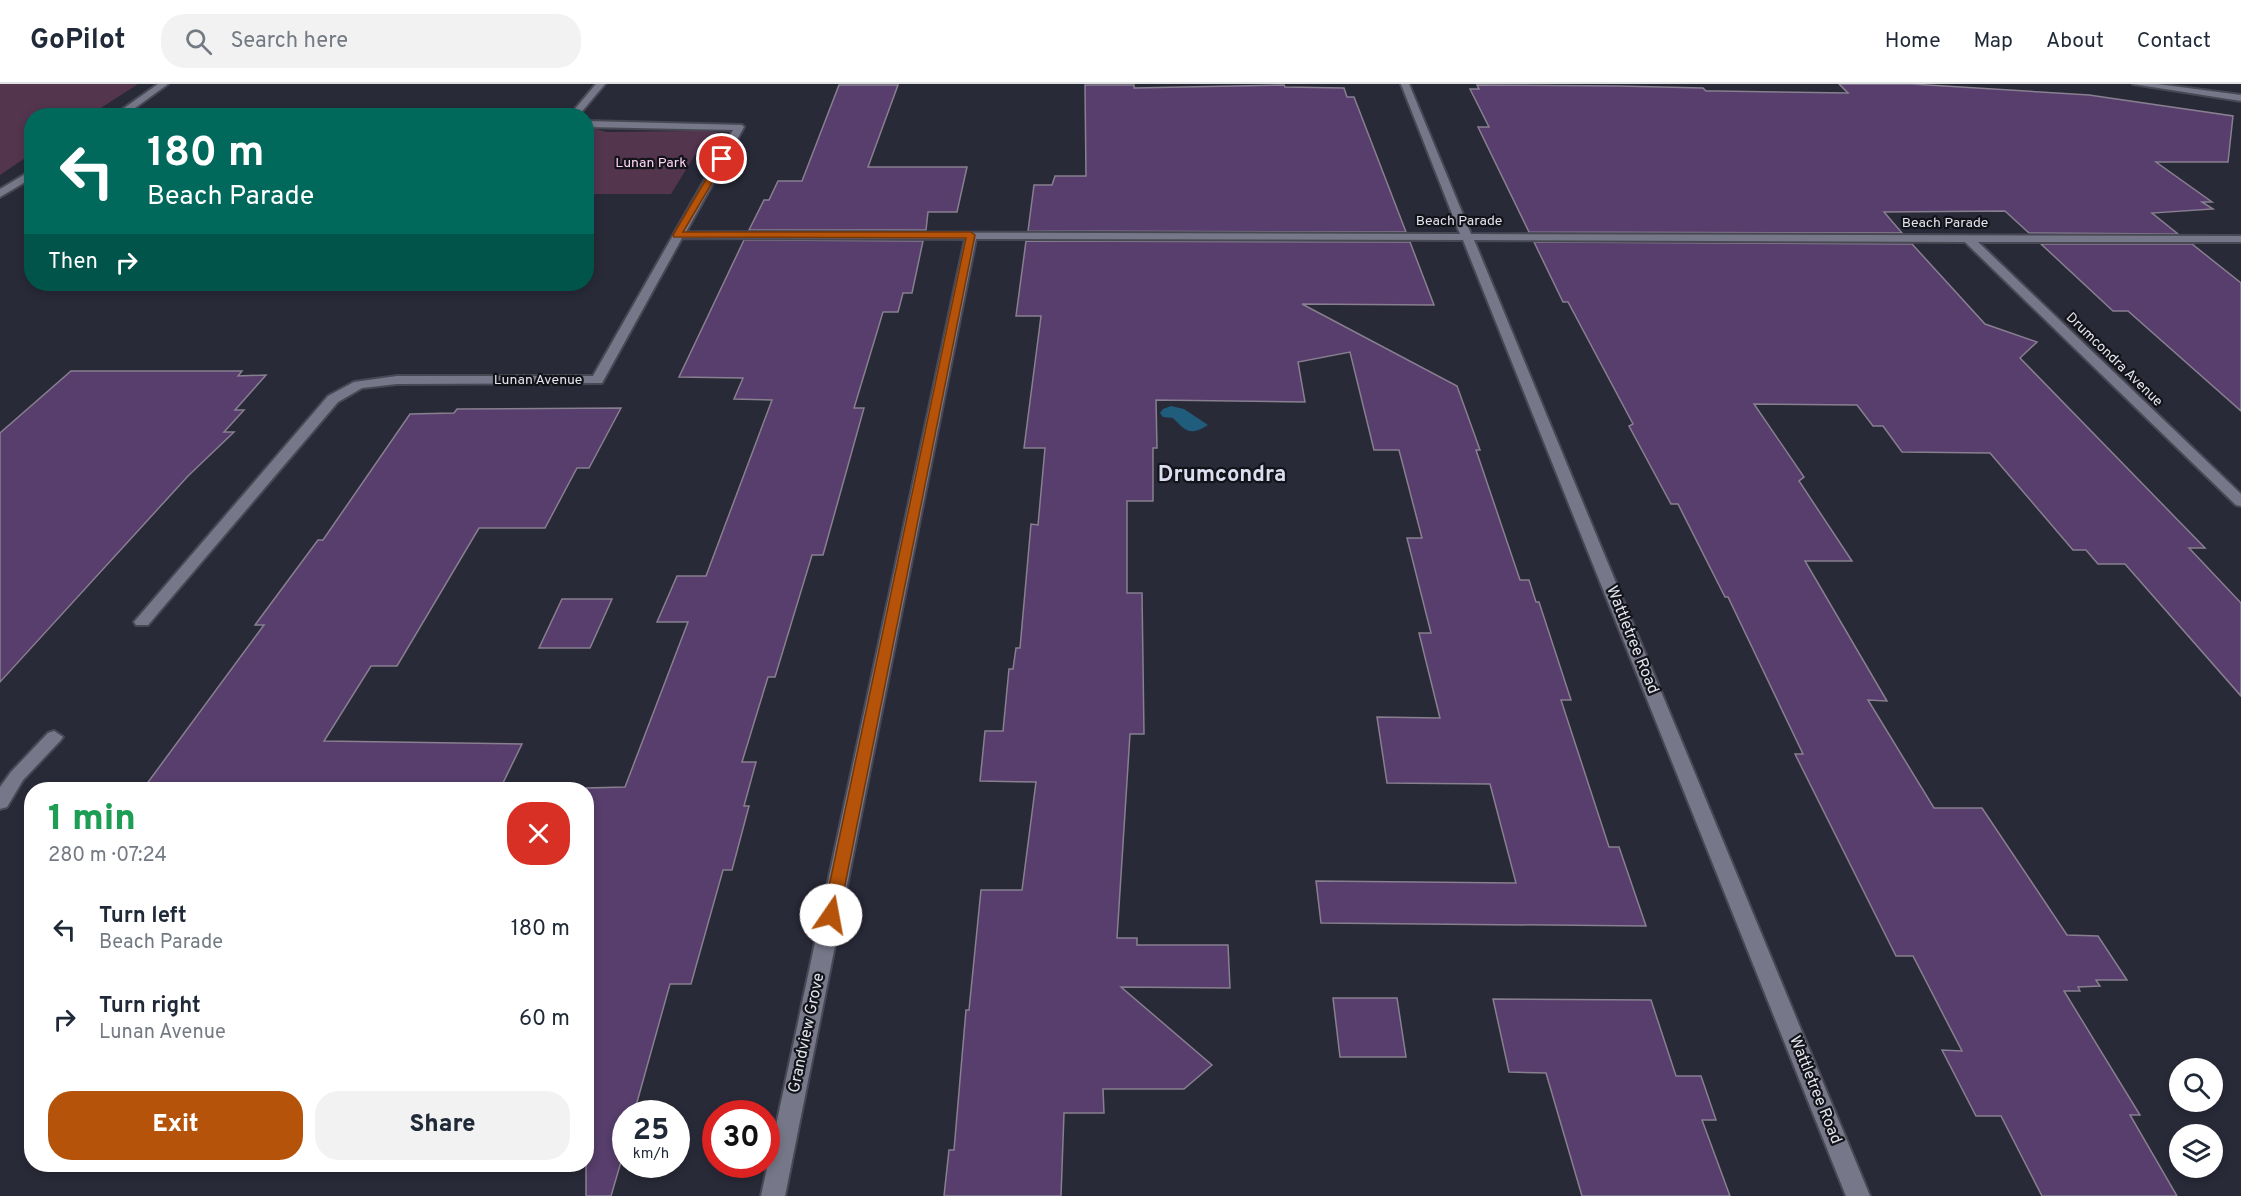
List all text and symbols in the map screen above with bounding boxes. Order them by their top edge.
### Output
search box [161,14,581,68]
text: GoPilot [30,23,125,59]
icon: search [182,25,215,58]
text: Search here [230,28,348,55]
text: Home [1885,28,1941,55]
text: Map [1974,28,2013,55]
text: About [2046,28,2104,55]
text: Contact [2137,28,2211,55]
text: 180 m [147,128,264,181]
icon: left [48,132,126,210]
pin [696,133,747,184]
icon: arrive [705,142,738,175]
park label: Lunan Park [615,155,687,172]
text: Beach Parade [147,180,314,214]
street label: Beach Parade [1416,213,1502,230]
street label: Beach Parade [1902,215,1988,232]
icon: right [110,246,143,279]
text: Then [48,249,98,276]
street label: Drumcondra Avenue [2062,309,2166,411]
street label: Lunan Avenue [494,372,582,389]
district label: Drumcondra [1158,462,1286,489]
street label: Wattletree Road [1601,583,1663,697]
text: 1 min [48,797,136,843]
button: close [507,802,570,865]
text: 280 m · 07:24 [48,843,167,869]
position arrow [799,883,863,947]
text: Turn left [99,903,187,930]
icon: left [48,913,81,946]
text: 180 m [511,916,570,943]
text: Beach Parade [99,930,223,956]
street label: Grandview Grove [785,971,829,1095]
text: Turn right [99,993,201,1020]
icon: right [48,1003,81,1036]
text: 60 m [519,1006,570,1033]
text: Lunan Avenue [99,1020,226,1046]
street label: Wattletree Road [1784,1033,1846,1147]
map controls [2169,1058,2223,1178]
button: search [2169,1058,2223,1112]
button: Exit [48,1091,303,1160]
button: Share [315,1091,570,1160]
speed limit sign: 30 [702,1100,780,1178]
text: 25 [633,1113,669,1150]
button: layers [2169,1124,2223,1178]
text: km/h [633,1145,669,1164]

